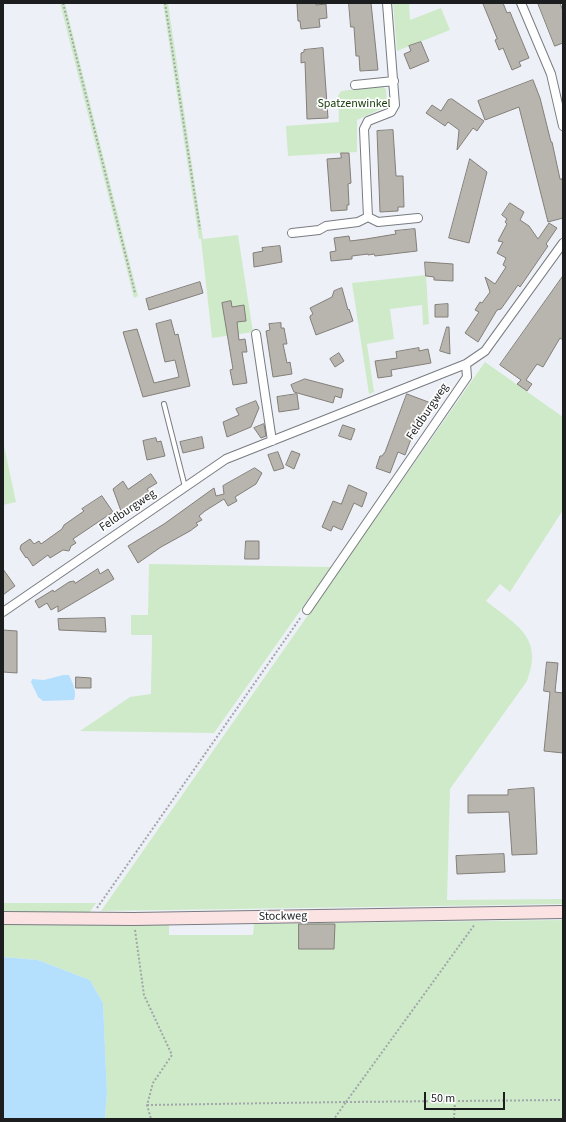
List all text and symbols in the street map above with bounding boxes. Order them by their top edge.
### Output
park label: Spatzenwinkel [317,97,391,111]
street label: Feldburgweg [404,381,452,443]
street label: Feldburgweg [97,487,159,535]
street label: Stockweg [259,909,307,925]
scale bar [426,1084,507,1110]
text: 50 m [431,1090,455,1107]

